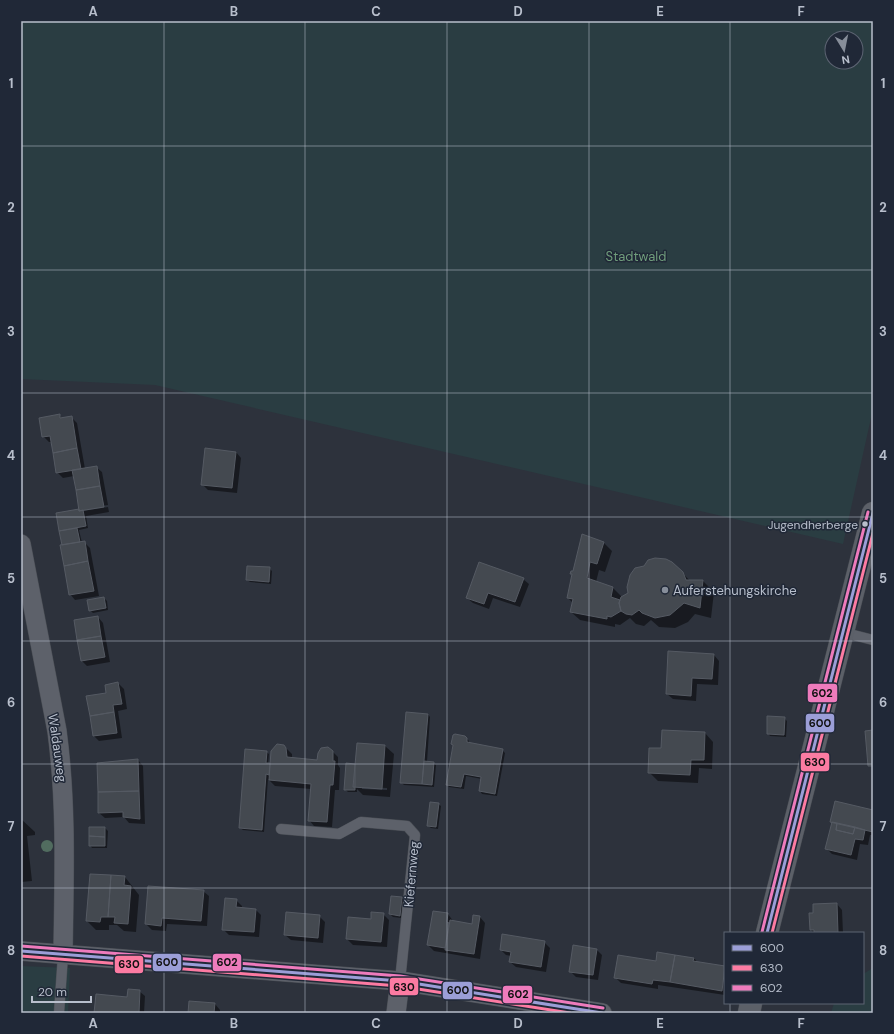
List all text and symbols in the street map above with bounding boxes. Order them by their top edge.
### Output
text: A [88,3,98,20]
text: B [230,3,238,20]
text: C [371,3,381,20]
text: D [513,3,523,20]
text: E [656,3,664,20]
text: F [797,3,805,20]
north arrow [824,30,864,70]
text: N [841,52,851,67]
text: 1 [9,75,13,92]
text: 1 [881,75,885,92]
text: 2 [7,199,15,216]
text: 2 [879,199,887,216]
park label: Stadtwald [606,248,666,265]
text: 3 [7,323,15,340]
text: 3 [879,323,887,340]
text: 4 [7,447,15,464]
text: 4 [879,447,887,464]
place label: Jugendherberge [767,517,858,533]
marker: Jugendherberge [860,519,870,529]
text: 5 [7,570,15,587]
text: 5 [879,570,887,587]
place label: Auferstehungskirche [673,582,797,599]
marker: Auferstehungskirche [660,585,670,595]
line badge: 602 [807,683,838,703]
text: 602 [811,686,833,700]
text: 6 [7,694,15,711]
text: 6 [879,694,887,711]
street label: Waldauweg [44,713,71,783]
line badge: 600 [805,713,835,733]
text: 600 [809,716,831,730]
line badge: 630 [800,752,830,772]
text: 630 [804,755,826,769]
text: 7 [8,818,15,835]
text: 7 [880,818,887,835]
street label: Kiefernweg [400,840,423,908]
legend [724,932,864,1004]
text: 600 [760,940,784,956]
text: 8 [7,942,15,959]
text: 8 [879,942,887,959]
line badge: 600 [152,953,182,972]
line badge: 602 [212,953,242,972]
line badge: 630 [114,955,144,974]
text: 600 [156,955,178,969]
text: 602 [216,955,238,969]
text: 630 [118,957,140,971]
text: 630 [760,960,783,976]
line badge: 630 [389,977,419,996]
scale bar [32,978,91,1004]
text: 630 [393,980,415,994]
text: 602 [760,980,783,996]
line badge: 600 [442,981,473,1000]
text: 600 [447,983,469,997]
text: 20 m [38,984,67,1000]
line badge: 602 [502,985,533,1004]
text: 602 [507,987,529,1001]
text: A [88,1015,98,1032]
text: B [230,1015,238,1032]
text: C [371,1015,381,1032]
text: D [513,1015,523,1032]
text: E [656,1015,664,1032]
text: F [797,1015,805,1032]

